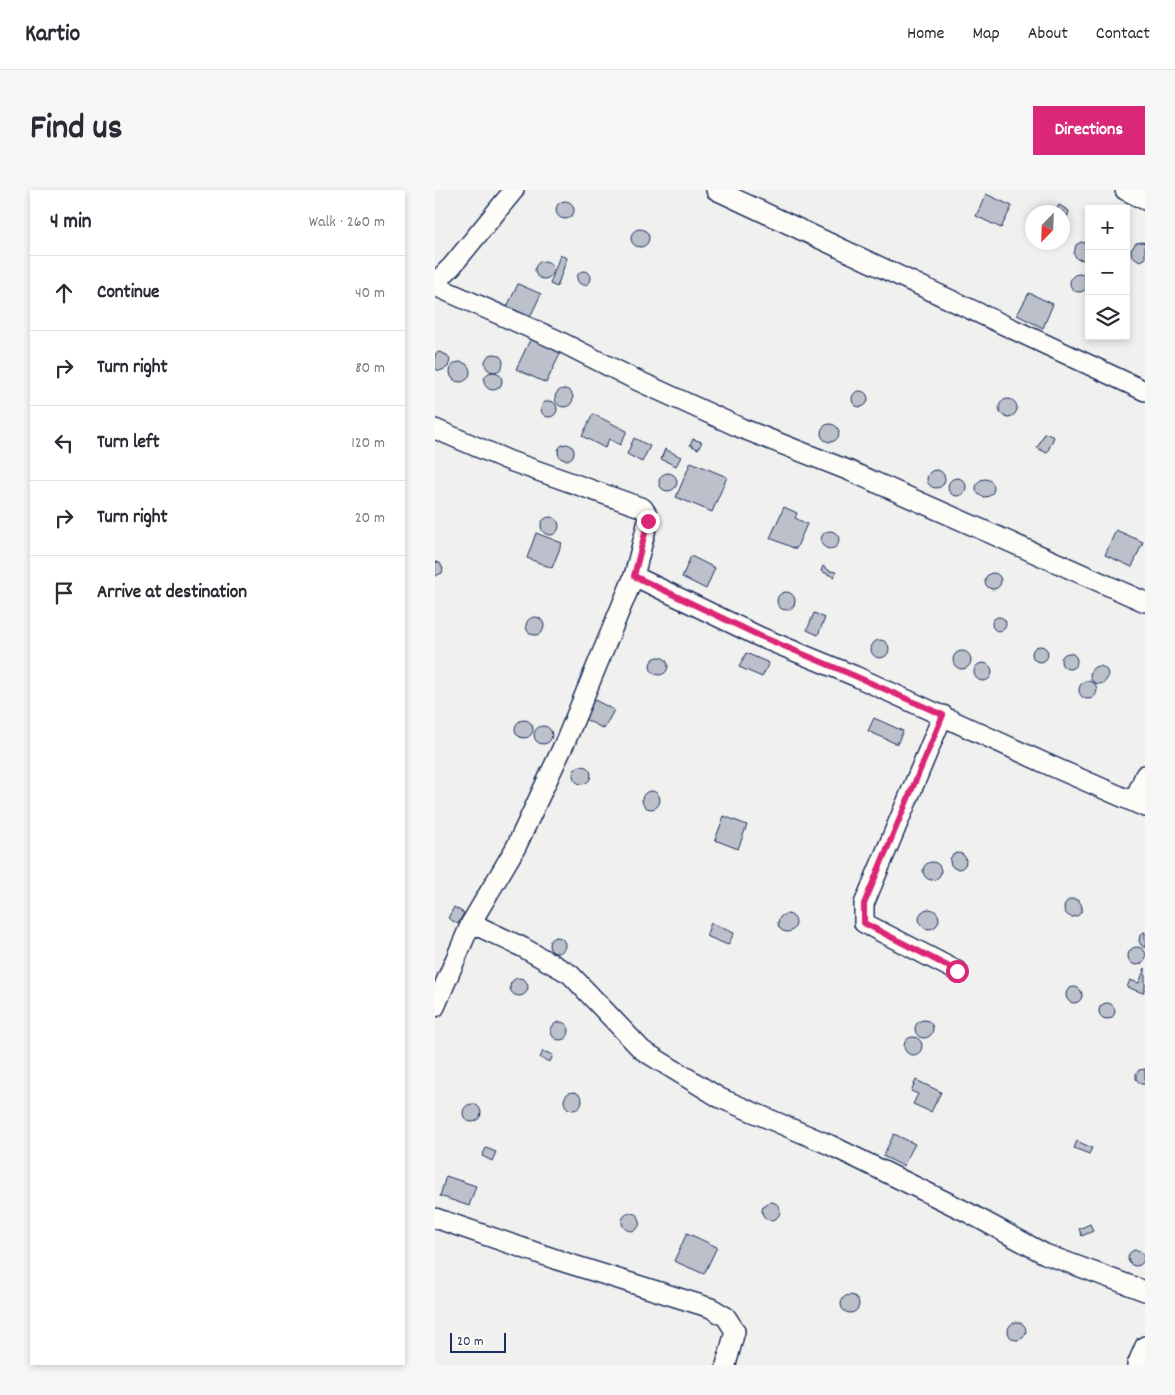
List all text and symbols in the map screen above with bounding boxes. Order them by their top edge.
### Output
text: Kartio [25,18,80,52]
text: Home [907,22,944,47]
text: Map [972,22,1000,47]
text: About [1028,22,1068,47]
text: Contact [1096,22,1150,47]
text: Find us [30,105,122,155]
button: Directions [1033,106,1145,155]
north arrow [1025,205,1070,250]
map controls [1085,205,1130,340]
button: + [1085,205,1130,250]
text: 4 min [50,208,92,238]
text: Walk · 260 m [309,211,385,234]
button: − [1085,250,1130,295]
icon: ahead [50,279,78,307]
text: Continue [97,280,159,307]
text: 40 m [355,282,385,305]
button: layers [1085,295,1130,340]
icon: right [50,354,78,382]
text: Turn right [97,355,168,382]
text: 80 m [355,357,385,380]
icon: left [50,429,78,457]
text: Turn left [97,430,160,457]
text: 120 m [351,432,385,455]
icon: right [50,504,78,532]
text: Turn right [97,505,168,532]
text: 20 m [355,507,385,530]
route end [637,510,660,533]
icon: arrive [50,579,78,607]
text: Arrive at destination [97,580,247,607]
route start [946,960,969,983]
scale bar [450,1330,506,1353]
text: 20 m [457,1332,484,1352]

